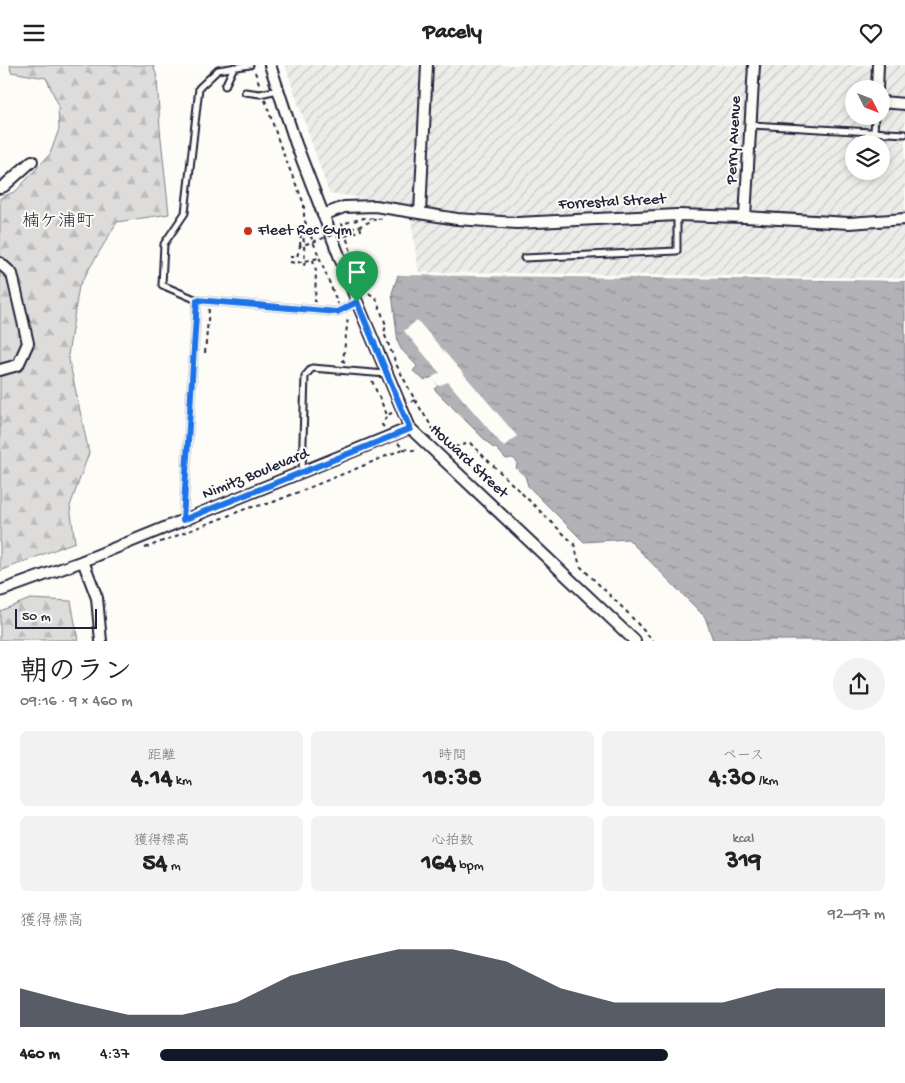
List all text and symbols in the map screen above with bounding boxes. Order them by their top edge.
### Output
icon: menu [20,19,48,47]
icon: heart [857,19,885,47]
text: Pacely [423,20,482,46]
north arrow [845,80,890,125]
map controls [845,80,890,180]
street label: Perry Avenue [723,95,747,186]
button: layers [845,135,890,180]
street label: Forrestal Street [557,191,668,215]
district label: 楠ケ浦町 [22,211,94,233]
place label: Fleet Rec Gym [257,222,352,241]
marker: Fleet Rec Gym [242,225,254,237]
pin [336,251,378,302]
icon: arrive [343,258,371,286]
street label: Howard Street [425,421,512,504]
street label: Nimitz Boulevard [200,444,313,505]
scale bar [15,605,98,629]
text: 50 m [22,609,51,626]
text: 朝のラン [20,657,132,690]
button: share [833,658,885,710]
text: 09:16 · 9 × 460 m [20,693,133,712]
text: 距離 [148,748,176,765]
text: 時間 [439,748,467,765]
text: ペース [723,748,764,765]
text: 4.14 [131,765,173,794]
text: 18:38 [423,765,482,794]
text: 4:30 [709,765,756,794]
text: km [173,773,192,790]
text: /km [756,773,778,790]
text: kcal [733,831,754,848]
text: 獲得標高 [134,833,190,850]
text: 心拍数 [432,833,474,850]
text: 319 [726,848,761,877]
text: 54 [142,850,167,879]
text: 164 [421,850,456,879]
text: m [167,858,181,875]
text: bpm [456,858,484,875]
text: 92–97 m [828,906,885,925]
text: 獲得標高 [20,913,84,932]
text: 460 m [20,1046,60,1065]
text: 4:37 [100,1046,129,1065]

